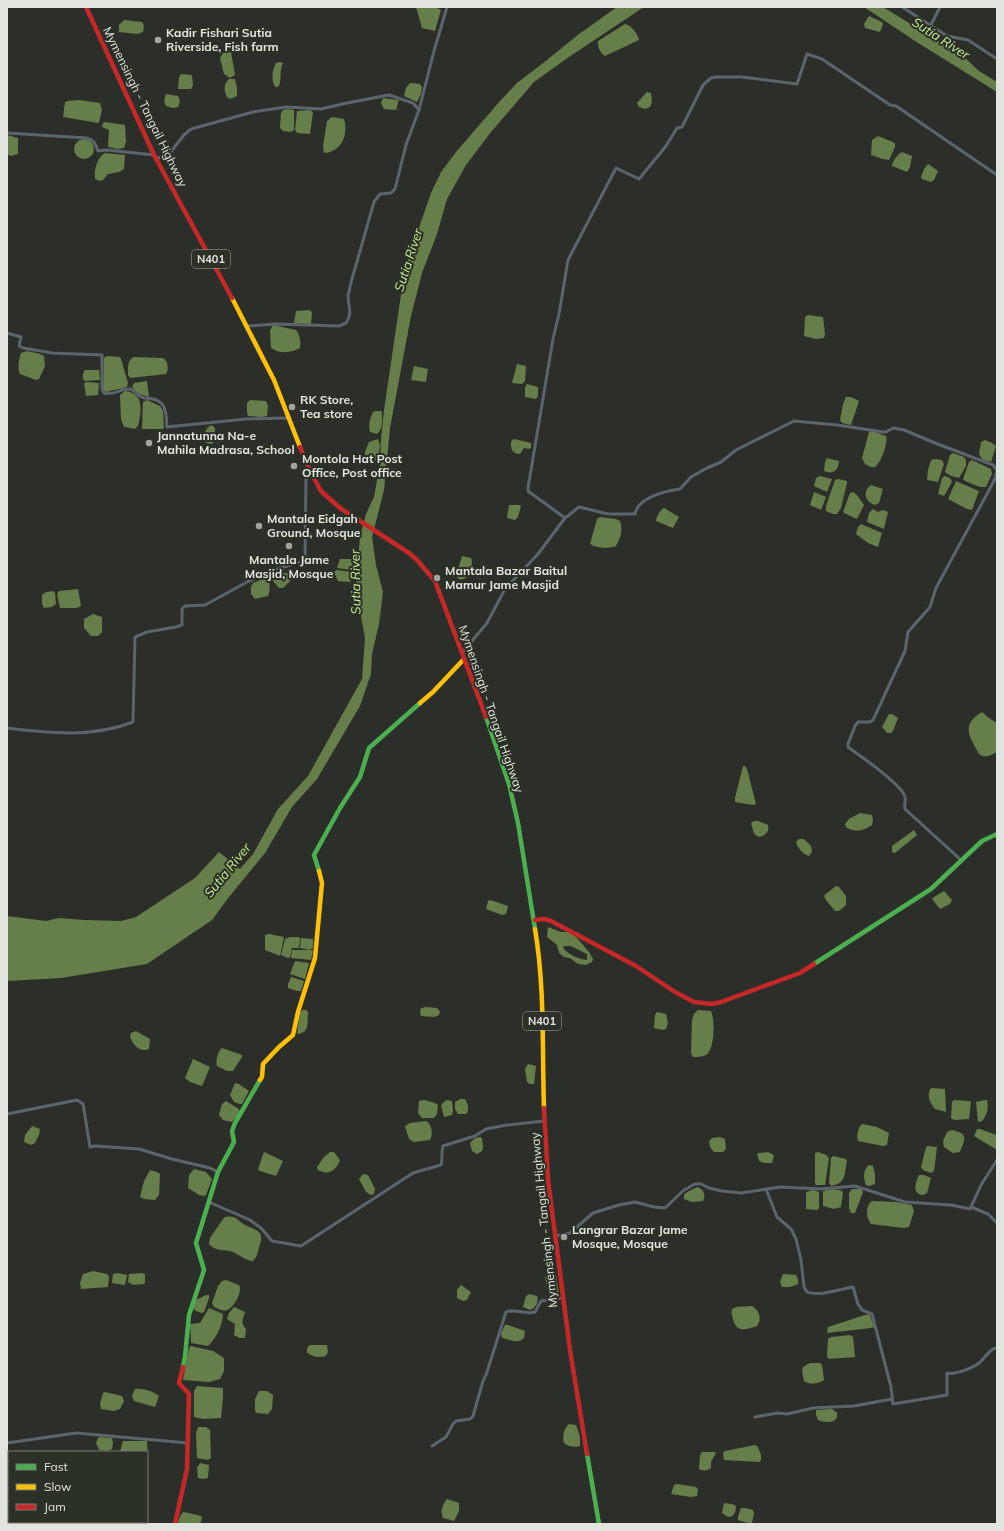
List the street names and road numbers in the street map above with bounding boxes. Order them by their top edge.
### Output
street label: Mymensingh - Tangail Highway [100,24,191,190]
road number: N401 [192,250,230,268]
street label: Mymensingh - Tangail Highway [456,623,527,795]
road number: N401 [523,1012,561,1030]
street label: Mymensingh - Tangail Highway [527,1131,560,1308]

